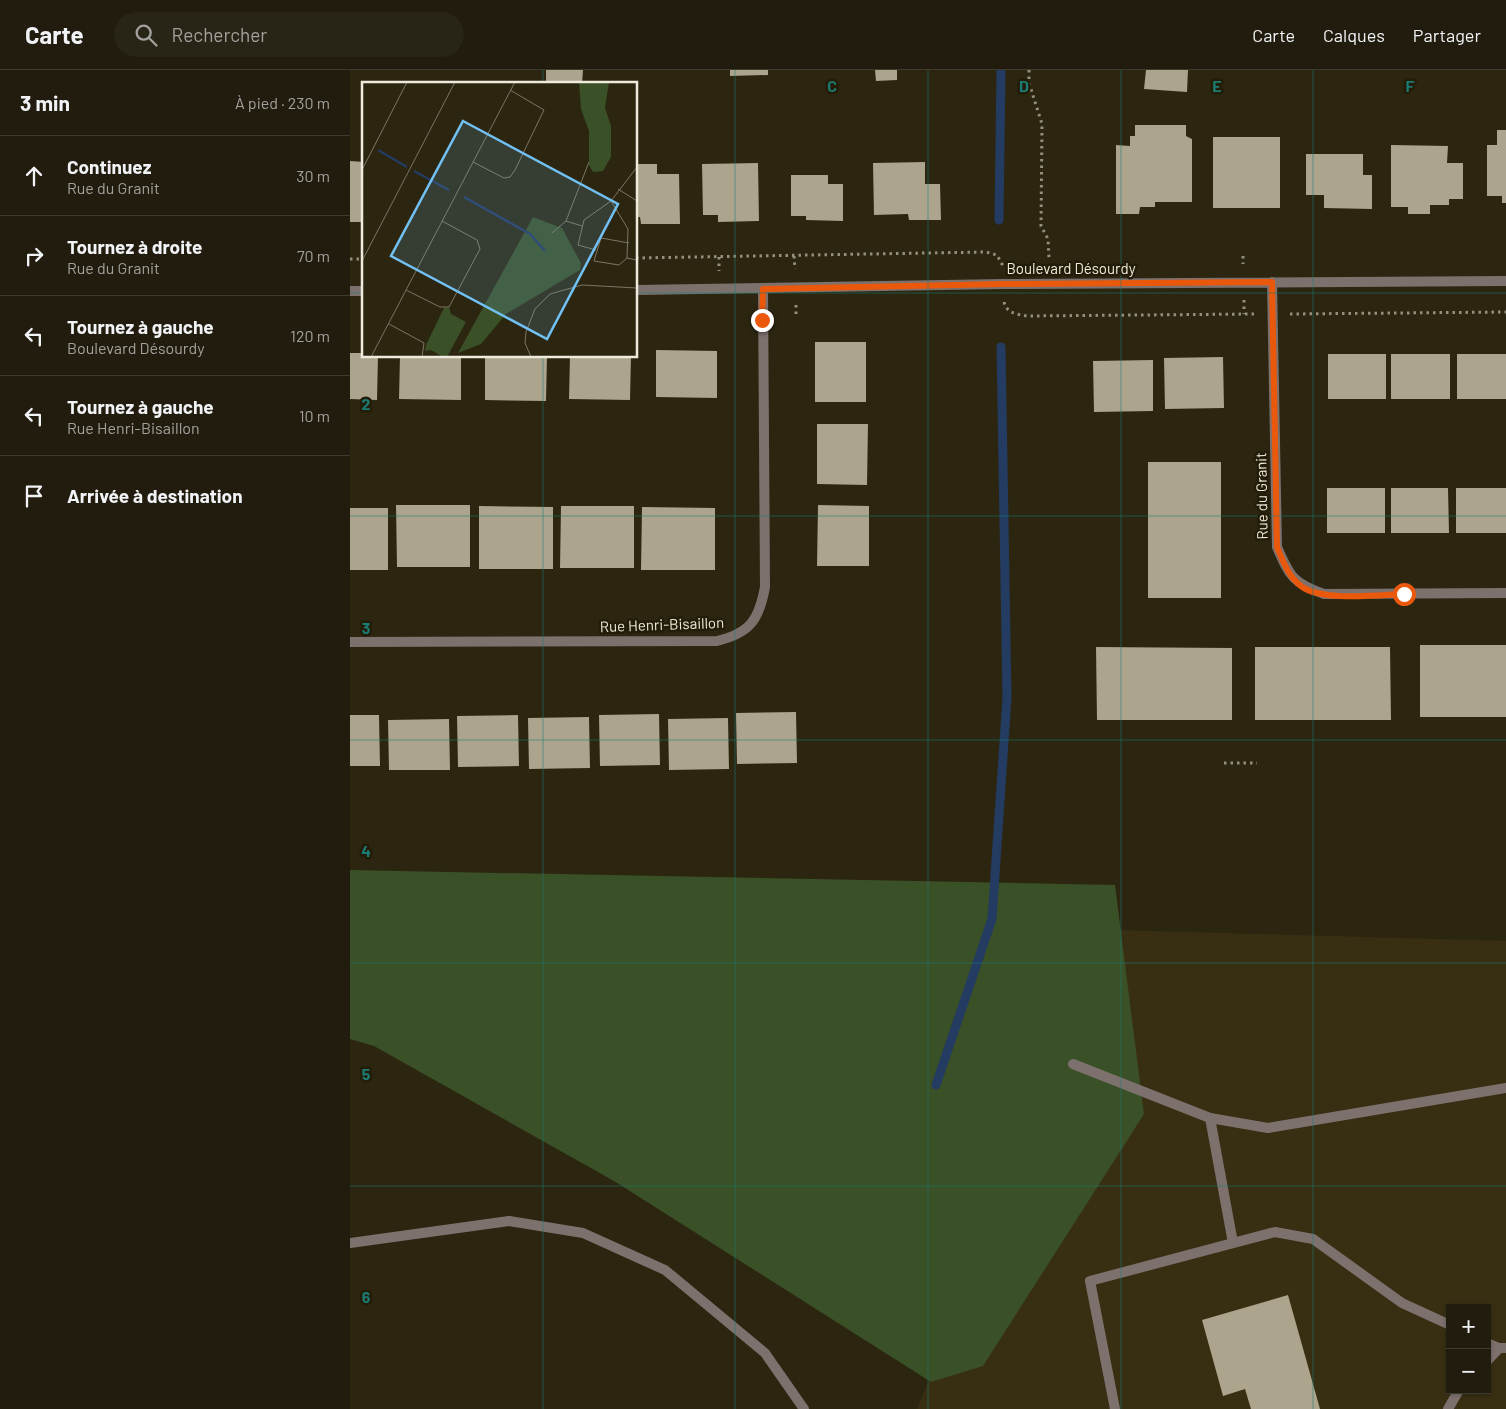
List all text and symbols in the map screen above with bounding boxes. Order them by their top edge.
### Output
search box [114,12,464,57]
text: Carte [25,20,84,49]
icon: search [132,21,160,49]
text: Rechercher [172,23,267,46]
text: Carte [1252,24,1295,46]
text: Calques [1323,24,1385,46]
text: Partager [1413,24,1481,46]
text: C [827,76,837,95]
text: D [1019,76,1029,95]
text: E [1212,76,1222,95]
text: F [1406,76,1415,95]
inset map [362,82,638,358]
text: 3 min [20,90,70,115]
text: À pied · 230 m [235,93,330,112]
text: Continuez [67,155,151,178]
icon: ahead [20,162,48,190]
text: 30 m [296,166,330,185]
text: Rue du Granit [67,178,160,197]
text: Tournez à droite [67,235,203,258]
icon: right [20,242,48,270]
text: 70 m [297,246,330,265]
text: Rue du Granit [67,258,160,277]
street label: Boulevard Désourdy [1006,259,1136,277]
route end [751,309,774,332]
text: Tournez à gauche [67,315,214,338]
icon: left [20,322,48,350]
text: 120 m [290,326,330,345]
text: Boulevard Désourdy [67,338,205,357]
text: 2 [362,394,371,413]
text: Tournez à gauche [67,395,214,418]
icon: left [20,402,48,430]
text: 10 m [299,406,330,425]
text: Rue Henri-Bisaillon [67,418,200,437]
street label: Rue du Granit [1251,452,1271,540]
icon: arrive [20,482,48,510]
text: Arrivée à destination [67,484,243,507]
route start [1393,583,1416,606]
street label: Rue Henri-Bisaillon [600,613,724,635]
text: 3 [362,618,370,637]
text: 4 [361,841,371,860]
text: 5 [362,1064,371,1083]
text: 6 [362,1287,371,1306]
map controls [1446,1304,1491,1394]
button: + [1446,1304,1491,1349]
button: − [1446,1349,1491,1394]

